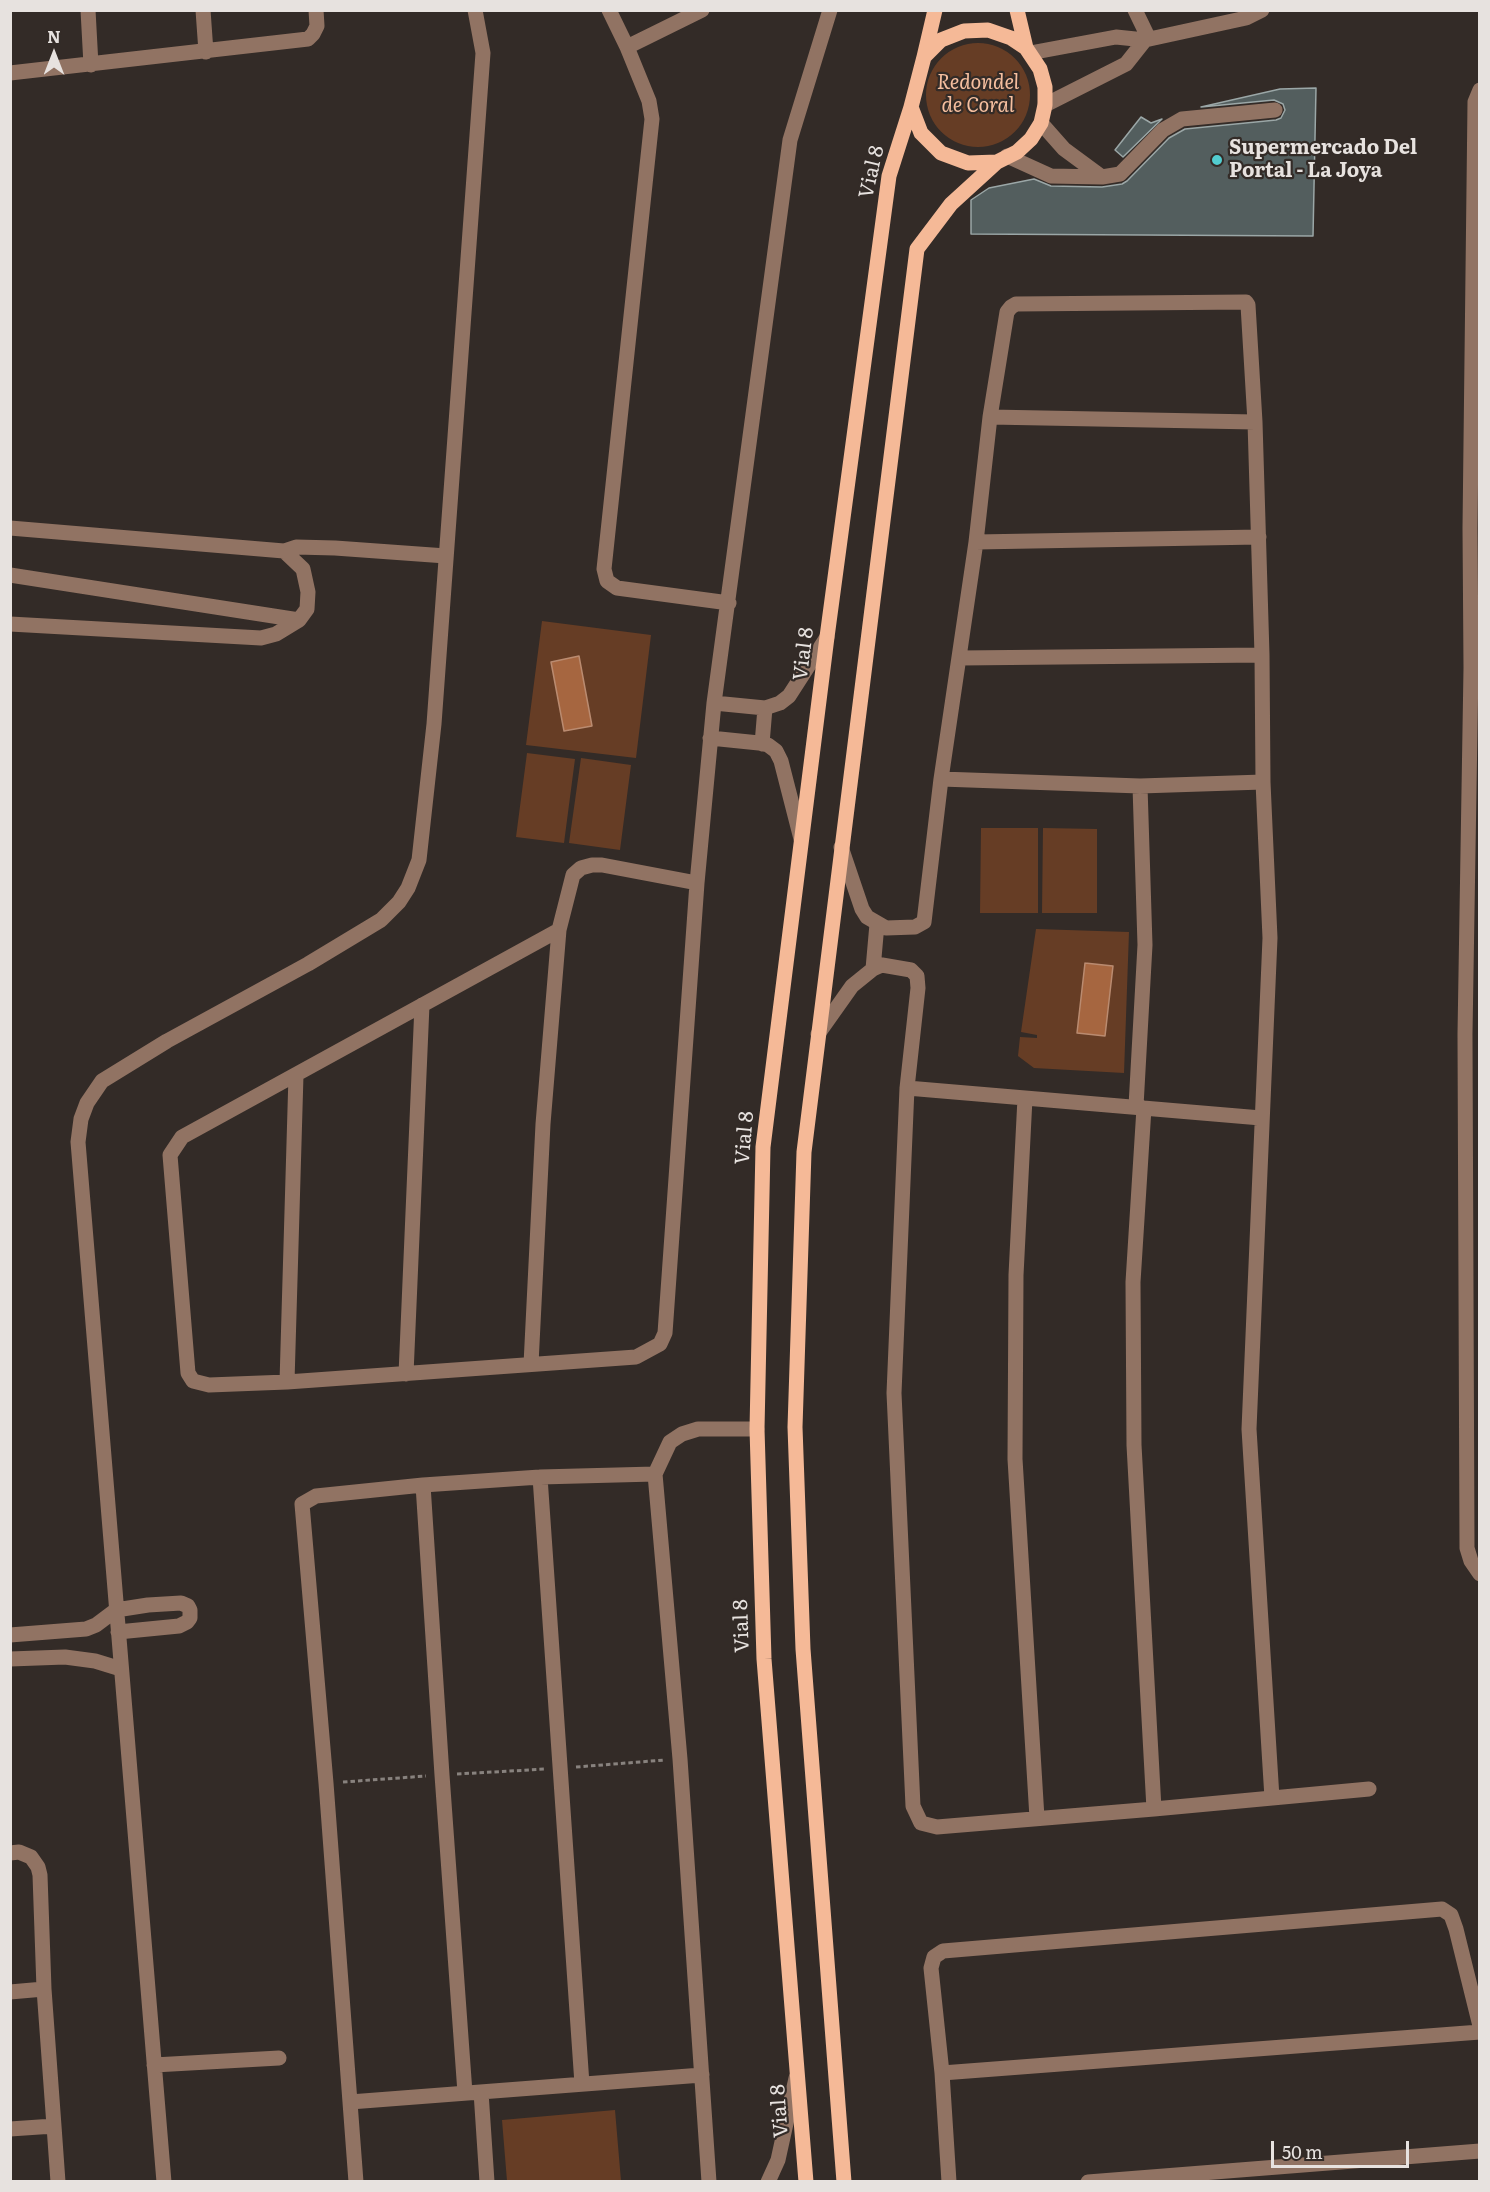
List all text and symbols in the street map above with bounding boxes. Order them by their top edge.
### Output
north arrow [24,24,84,84]
text: N [47,24,61,48]
park label: Redondel de Coral [937,71,1019,118]
place label: Supermercado Del Portal - La Joya [1229,136,1417,183]
street label: Vial 8 [854,143,890,201]
marker: Supermercado Del Portal - La Joya [1210,153,1224,167]
street label: Vial 8 [789,626,819,682]
street label: Vial 8 [731,1110,759,1166]
street label: Vial 8 [729,1599,755,1653]
street label: Vial 8 [766,2083,794,2139]
scale bar [1274,2129,1412,2167]
text: 50 m [1282,2138,1323,2165]

